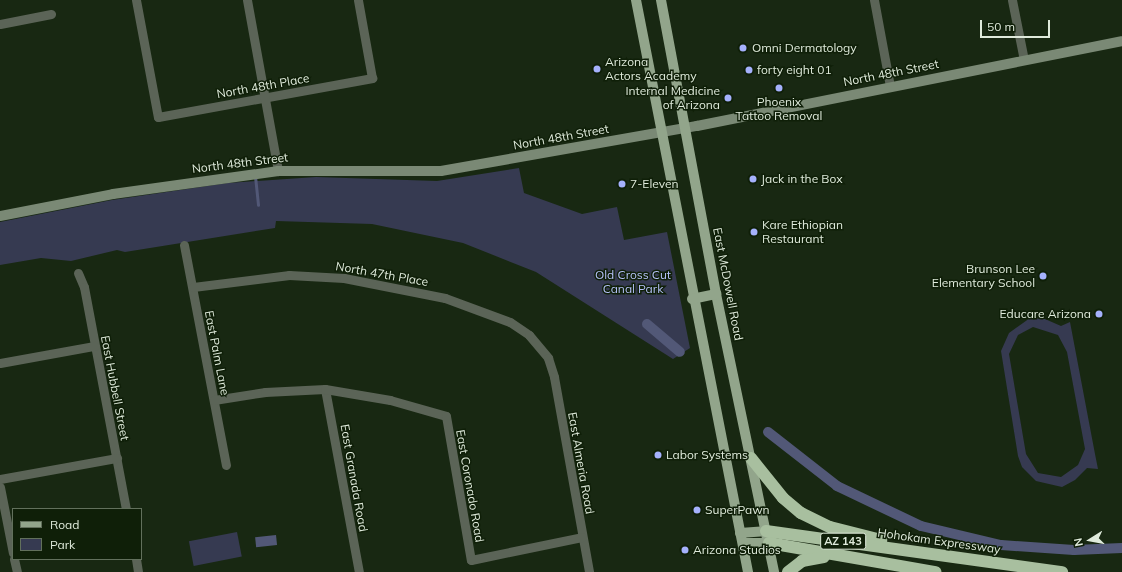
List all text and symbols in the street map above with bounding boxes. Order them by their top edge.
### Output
scale bar [982,12,1052,38]
text: 50 m [987,19,1015,34]
place label: Omni Dermatology [752,41,857,55]
marker: Omni Dermatology [737,42,749,54]
place label: Arizona Actors Academy [605,55,697,83]
street label: North 48th Street [842,57,940,89]
place label: forty eight 01 [757,63,832,77]
marker: Arizona Actors Academy [592,64,602,74]
marker: forty eight 01 [744,65,754,75]
street label: North 48th Place [216,71,310,101]
marker: Phoenix Tattoo Removal [774,83,784,93]
place label: Internal Medicine of Arizona [625,84,720,112]
marker: Internal Medicine of Arizona [723,93,733,103]
place label: Phoenix Tattoo Removal [736,95,822,123]
street label: North 48th Street [512,122,610,152]
street label: North 48th Street [191,150,289,176]
place label: Jack in the Box [761,172,843,186]
marker: Jack in the Box [748,174,758,184]
place label: 7-Eleven [630,177,679,191]
marker: 7-Eleven [617,179,627,189]
place label: Kare Ethiopian Restaurant [762,218,843,246]
street label: East McDowell Road [710,226,746,342]
marker: Kare Ethiopian Restaurant [749,227,759,237]
street label: North 47th Place [335,259,429,289]
place label: Brunson Lee Elementary School [932,262,1035,290]
park label: Old Cross Cut Canal Park [595,268,671,296]
marker: Brunson Lee Elementary School [1038,271,1048,281]
place label: Educare Arizona [1000,307,1091,321]
street label: East Palm Lane [202,309,232,397]
marker: Educare Arizona [1094,309,1104,319]
street label: East Hubbell Street [98,334,132,442]
street label: East Almeria Road [565,411,597,515]
street label: East Granada Road [337,423,371,533]
street label: East Coronado Road [453,429,487,543]
place label: Labor Systems [666,448,748,462]
marker: Labor Systems [653,450,663,460]
place label: SuperPawn [705,503,770,517]
marker: SuperPawn [692,505,702,515]
legend [12,508,142,560]
text: Road [50,517,79,532]
north arrow [1070,520,1110,560]
street label: Hohokam Expressway [877,525,1001,557]
road number: AZ 143 [820,532,866,550]
text: Park [50,537,75,552]
text: N [1071,537,1086,548]
place label: Arizona Studios [693,543,781,557]
marker: Arizona Studios [680,545,690,555]

